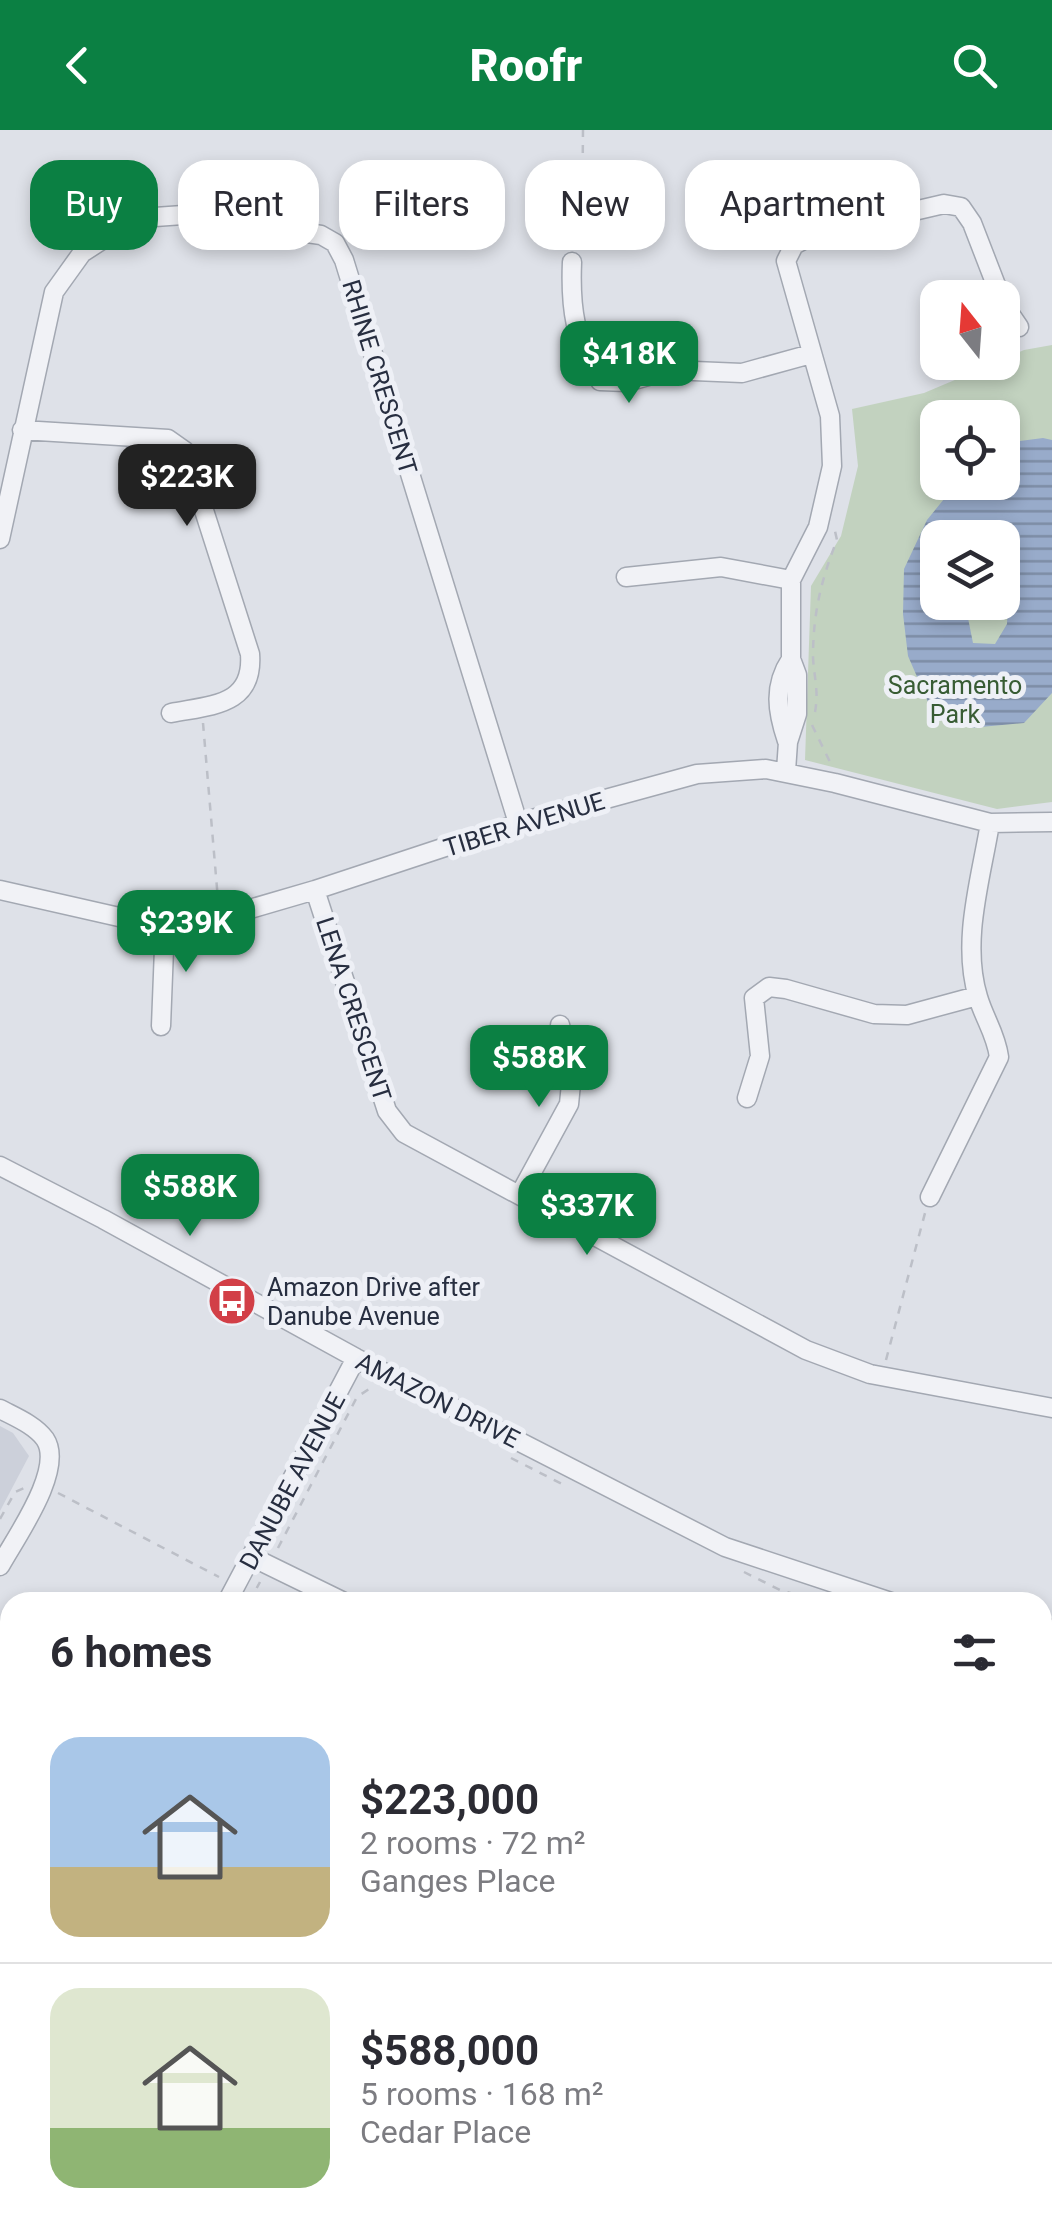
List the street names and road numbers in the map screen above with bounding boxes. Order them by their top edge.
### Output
street label: RHINE CRESCENT [336,276,423,478]
street label: TIBER AVENUE [440,786,608,863]
street label: LENA CRESCENT [310,913,397,1105]
street label: AMAZON DRIVE [351,1347,524,1454]
street label: DANUBE AVENUE [234,1388,351,1575]

